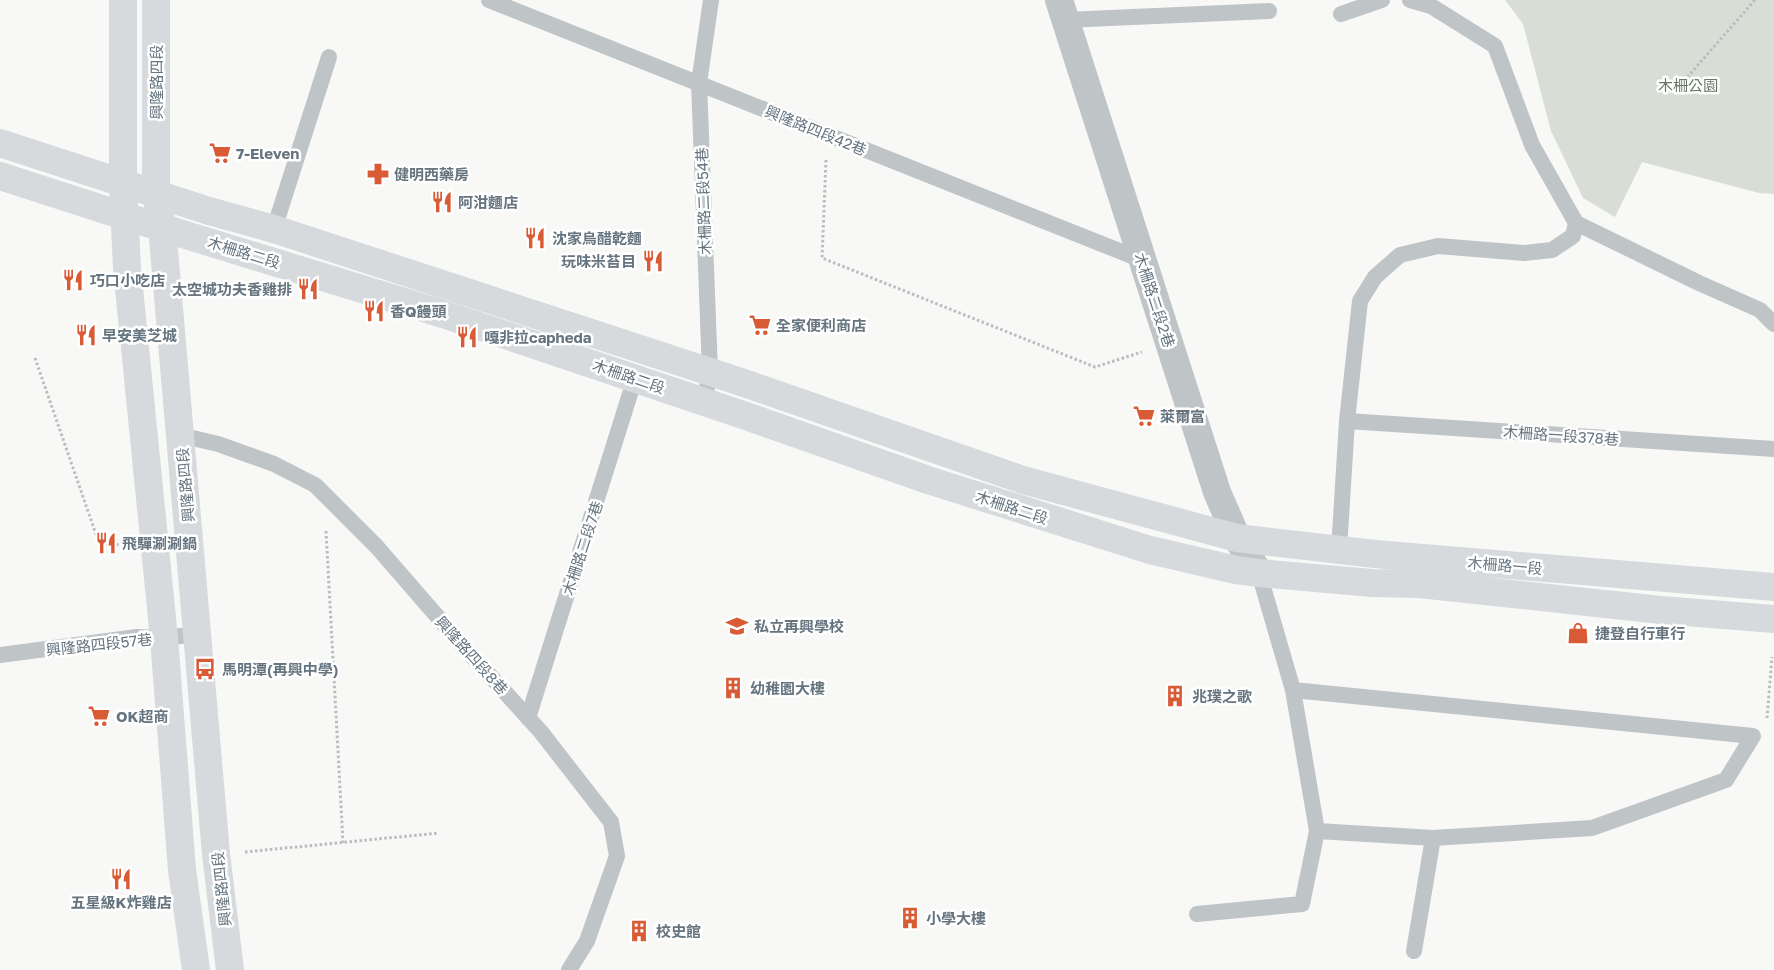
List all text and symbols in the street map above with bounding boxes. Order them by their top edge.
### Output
street label: 興隆路四段 [147,44,165,120]
park label: 木柵公園 [1658,76,1718,94]
street label: 興隆路四段42巷 [763,101,869,159]
supermarket icon: 7-Eleven [207,140,233,166]
place label: 7-Eleven [236,144,299,162]
street label: 木柵路二段54巷 [692,147,714,255]
pharmacy icon: 健明西藥房 [365,161,391,187]
place label: 健明西藥房 [394,165,469,183]
restaurant icon: 阿泔麵店 [429,189,455,215]
place label: 阿泔麵店 [458,193,518,211]
restaurant icon: 沈家烏醋乾麵 [522,225,548,251]
place label: 沈家烏醋乾麵 [552,229,642,247]
street label: 木柵路二段 [205,232,283,272]
restaurant icon: 玩味米苔目 [640,248,666,274]
street label: 木柵路二段2巷 [1131,250,1179,350]
place label: 玩味米苔目 [561,252,636,270]
restaurant icon: 巧口小吃店 [60,267,86,293]
place label: 巧口小吃店 [90,271,165,289]
restaurant icon: 太空城功夫香雞排 [295,276,321,302]
place label: 太空城功夫香雞排 [172,280,292,298]
restaurant icon: 香Q饅頭 [361,298,387,324]
place label: 香Q饅頭 [390,302,447,320]
supermarket icon: 全家便利商店 [747,312,773,338]
place label: 全家便利商店 [776,316,866,334]
restaurant icon: 早安美芝城 [73,322,99,348]
restaurant icon: 嘎非拉capheda [454,324,480,350]
place label: 早安美芝城 [102,326,177,344]
place label: 嘎非拉capheda [484,328,592,346]
street label: 木柵路二段 [591,355,667,397]
supermarket icon: 萊爾富 [1131,403,1157,429]
place label: 萊爾富 [1160,407,1205,425]
street label: 木柵路一段378巷 [1503,422,1619,448]
street label: 興隆路四段 [173,447,197,523]
street label: 木柵路二段 [974,487,1050,527]
street label: 木柵路二段7巷 [558,499,606,597]
restaurant icon: 飛驒涮涮鍋 [93,530,119,556]
place label: 飛驒涮涮鍋 [122,534,197,552]
street label: 木柵路一段 [1467,553,1543,577]
street label: 興隆路四段8巷 [432,612,512,698]
school or university icon: 私立再興學校 [724,613,750,639]
place label: 私立再興學校 [754,617,844,635]
shop icon: 捷登自行車行 [1565,620,1591,646]
place label: 捷登自行車行 [1595,624,1685,642]
street label: 興隆路四段57巷 [45,629,153,659]
bus stop icon: 馬明潭(再興中學) [192,656,218,682]
place label: 馬明潭(再興中學) [222,660,338,678]
building icon: 幼稚園大樓 [720,675,746,701]
place label: 幼稚園大樓 [750,679,825,697]
building icon: 兆璞之歌 [1162,683,1188,709]
place label: 兆璞之歌 [1192,687,1252,705]
supermarket icon: OK超商 [86,703,112,729]
place label: OK超商 [116,707,168,725]
street label: 興隆路四段 [208,851,234,927]
restaurant icon: 五星級K炸雞店 [108,866,134,892]
place label: 五星級K炸雞店 [71,893,171,911]
building icon: 小學大樓 [897,905,923,931]
place label: 小學大樓 [926,909,986,927]
building icon: 校史館 [626,918,652,944]
place label: 校史館 [656,922,701,940]

